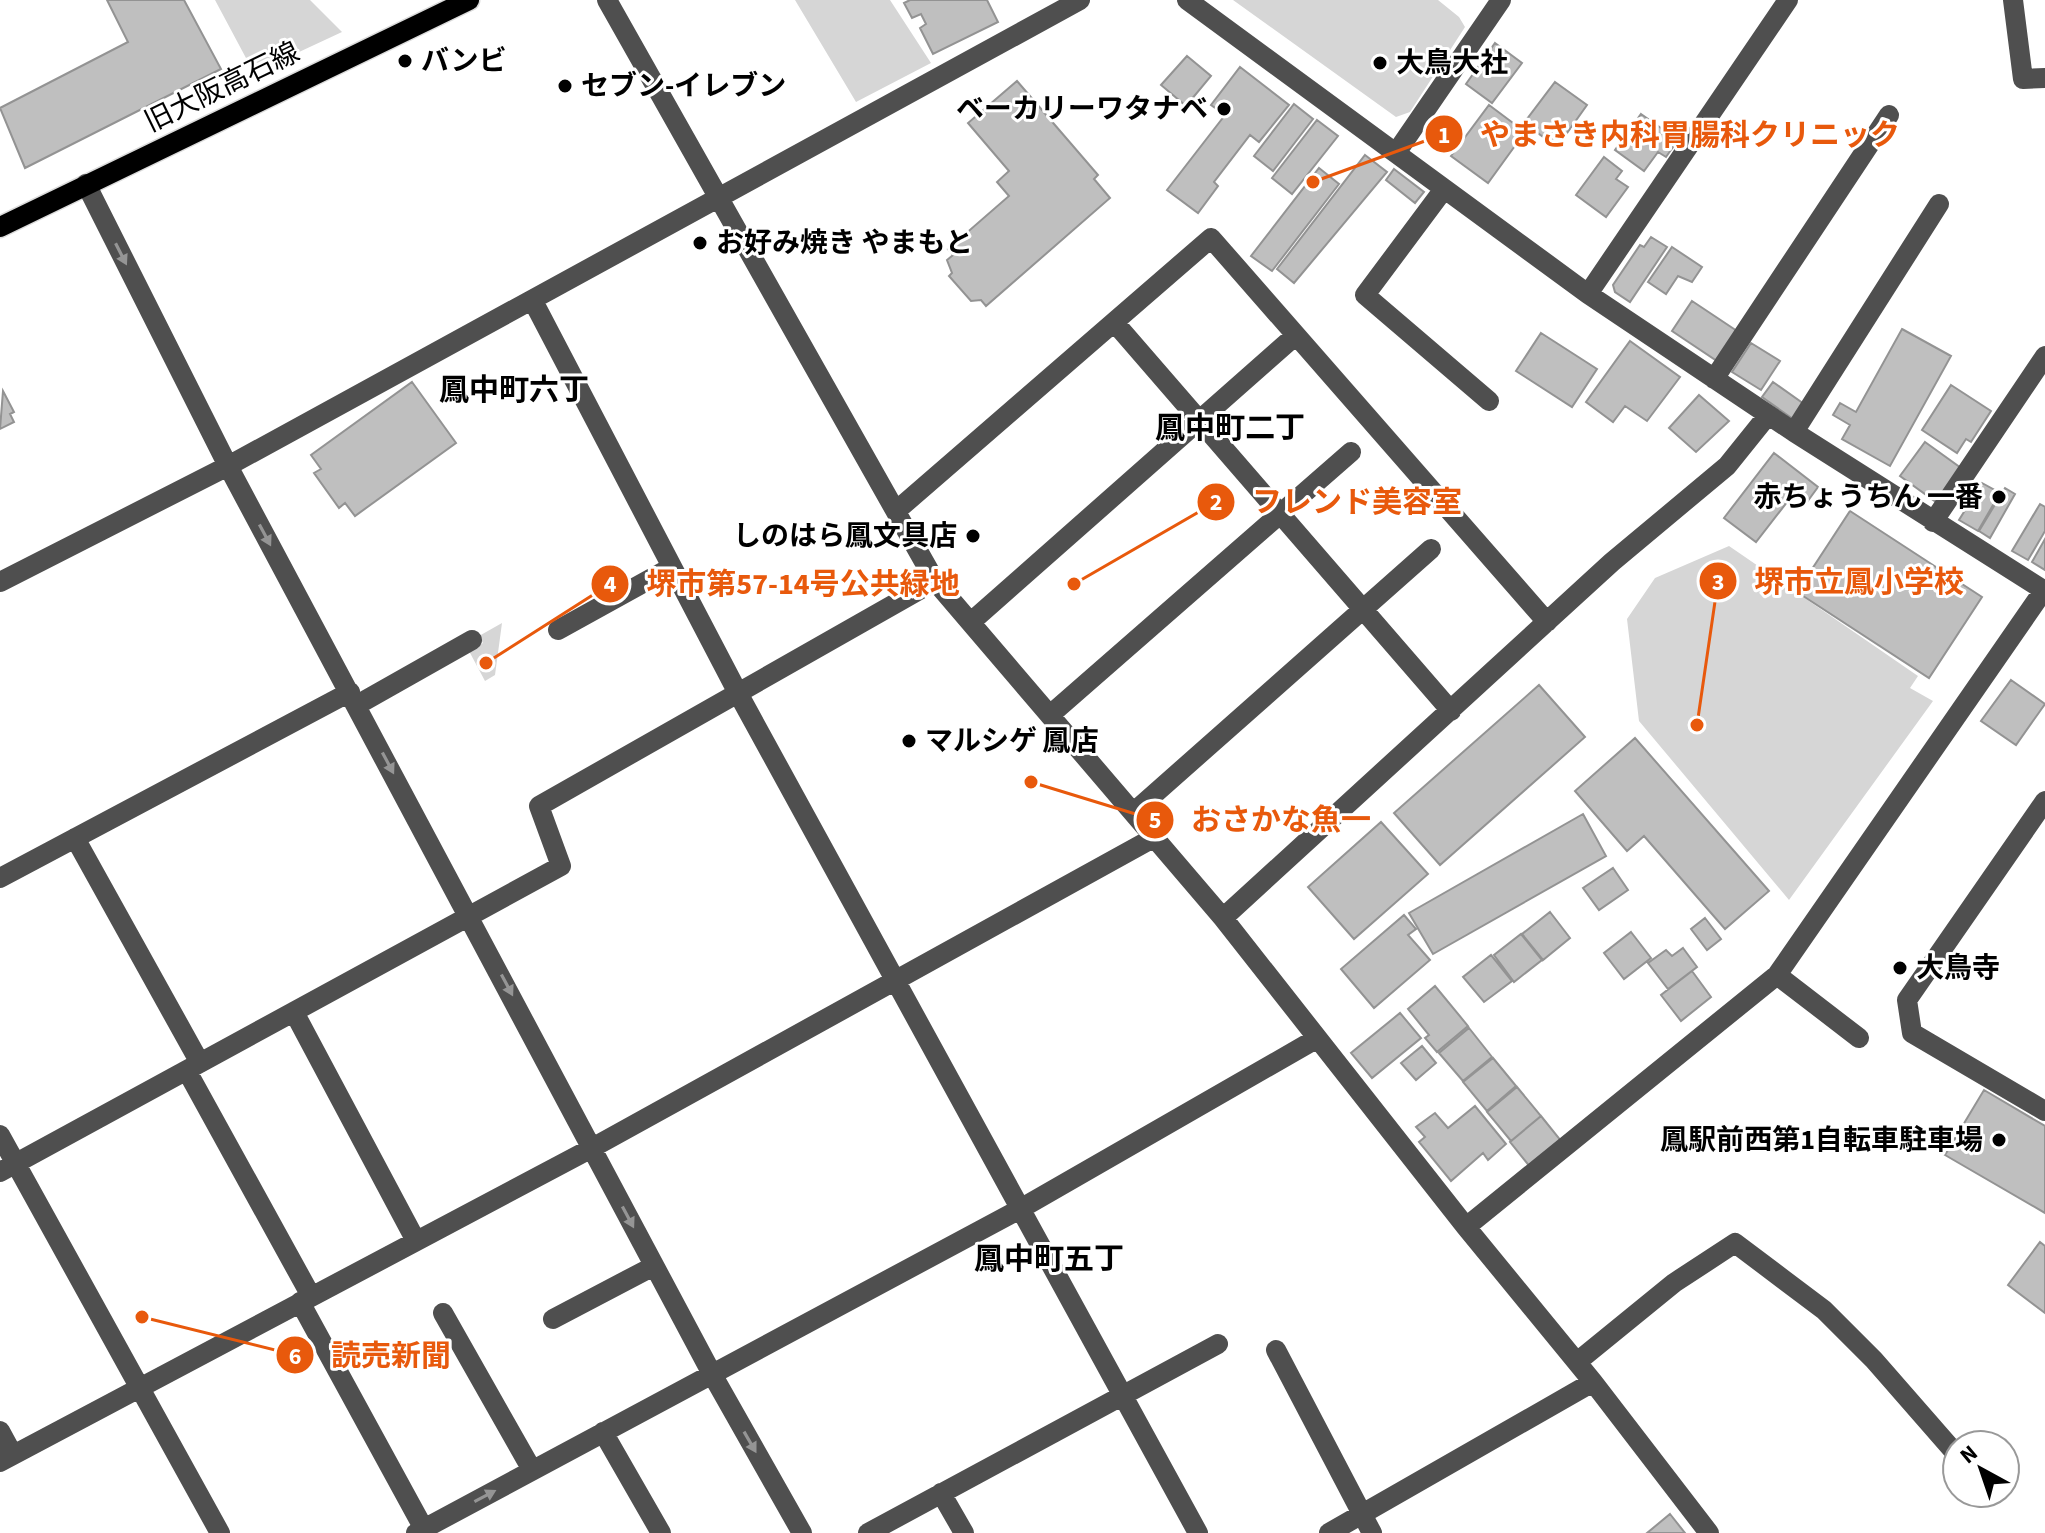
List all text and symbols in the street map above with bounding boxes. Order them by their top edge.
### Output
street label: 旧大阪高石線 [138,32,306,142]
place label: バンビ [421,41,506,81]
place label: 大鳥大社 [1396,43,1508,83]
marker: バンビ [396,52,414,70]
marker: 大鳥大社 [1371,54,1389,72]
place label: セブン-イレブン [581,66,786,106]
marker: セブン-イレブン [556,77,574,95]
place label: ベーカリーワタナベ [956,89,1208,129]
marker: ベーカリーワタナベ [1215,100,1233,118]
callout: やまさき内科胃腸科クリニック [1424,107,1916,161]
text: やまさき内科胃腸科クリニック [1480,114,1900,157]
text: 1 [1438,118,1450,153]
place label: お好み焼き やまもと [716,223,973,263]
marker: お好み焼き やまもと [691,234,709,252]
one-way arrow [114,242,128,265]
district label: 鳳中町六丁 [439,369,589,412]
district label: 鳳中町二丁 [1155,407,1305,450]
callout: フレンド美容室 [1196,475,1478,529]
place label: 赤ちょうちん 一番 [1753,477,1983,517]
text: フレンド美容室 [1252,481,1462,524]
text: 2 [1210,485,1222,520]
marker: 赤ちょうちん 一番 [1990,488,2008,506]
place label: しのはら鳳文具店 [733,516,957,556]
one-way arrow [258,523,272,546]
marker: しのはら鳳文具店 [964,527,982,545]
callout: 堺市立鳳小学校 [1698,554,1980,608]
callout: 堺市第57-14号公共緑地 [590,557,975,611]
text: 堺市立鳳小学校 [1754,561,1964,604]
text: 堺市第57-14号公共緑地 [646,563,960,606]
text: 3 [1712,565,1724,600]
text: 4 [604,567,617,602]
place label: マルシゲ 鳳店 [925,721,1099,761]
marker: マルシゲ 鳳店 [900,732,918,750]
one-way arrow [382,752,395,775]
callout: おさかな魚一 [1135,793,1387,847]
text: おさかな魚一 [1191,799,1371,842]
text: 5 [1149,803,1161,838]
place label: 大鳥寺 [1916,948,2000,988]
marker: 大鳥寺 [1891,959,1909,977]
one-way arrow [499,974,513,996]
place label: 鳳駅前西第1自転車駐車場 [1660,1120,1983,1160]
marker: 鳳駅前西第1自転車駐車場 [1990,1131,2008,1149]
one-way arrow [622,1205,635,1228]
district label: 鳳中町五丁 [974,1238,1124,1281]
callout: 読売新聞 [275,1328,467,1382]
text: 読売新聞 [331,1335,451,1378]
text: 6 [289,1339,301,1374]
north arrow [1941,1429,2021,1509]
one-way arrow [743,1430,757,1453]
text: N [1953,1437,1985,1471]
one-way arrow [474,1489,496,1503]

